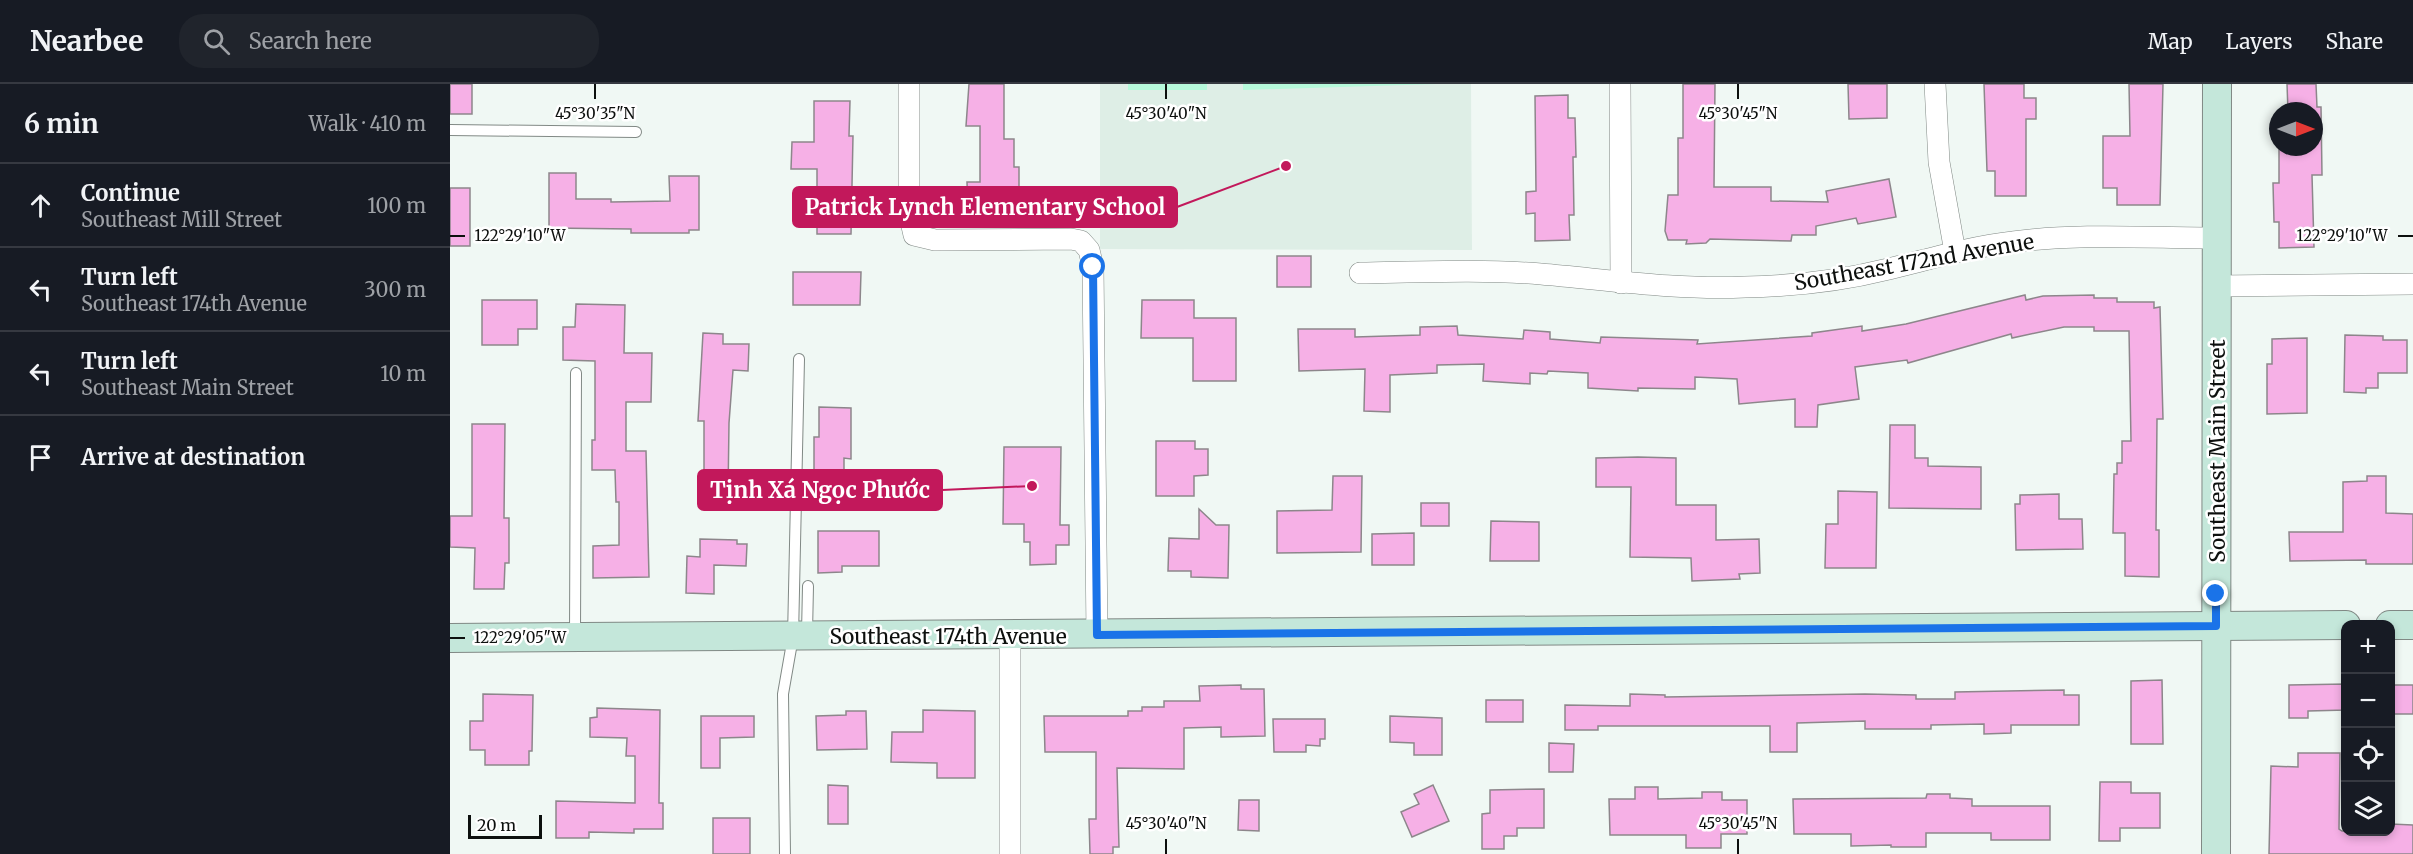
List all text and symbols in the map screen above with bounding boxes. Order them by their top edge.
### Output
search box [179,14,599,68]
text: Nearbee [30,23,143,59]
icon: search [200,25,233,58]
text: Search here [248,27,372,55]
text: Map [2148,28,2193,55]
text: Layers [2226,28,2293,55]
text: Share [2326,28,2383,55]
north arrow [2269,102,2323,156]
text: 45°30'35"N [555,104,635,123]
text: 45°30'40"N [1125,104,1207,123]
text: 45°30'45"N [1699,104,1778,123]
text: 6 min [24,107,99,140]
text: Walk · 410 m [309,111,426,136]
text: Continue [81,179,180,207]
callout: Patrick Lynch Elementary School [793,187,1177,227]
icon: ahead [24,189,57,222]
text: 100 m [367,193,426,218]
text: Patrick Lynch Elementary School [805,193,1165,221]
text: Southeast Mill Street [81,207,282,232]
text: 122°29'10"W [475,226,566,245]
text: 122°29'10"W [2297,226,2388,245]
street label: Southeast 172nd Avenue [1792,228,2036,296]
route start [1079,253,1105,279]
text: Turn left [81,263,178,291]
icon: left [24,273,57,306]
text: 300 m [364,277,426,302]
text: Southeast 174th Avenue [81,291,307,316]
street label: Southeast Main Street [2204,339,2231,563]
text: Turn left [81,347,178,375]
icon: left [24,357,57,390]
text: 10 m [380,361,426,386]
text: Southeast Main Street [81,375,294,400]
icon: arrive [24,441,57,474]
text: Arrive at destination [81,443,305,471]
callout: Tịnh Xá Ngọc Phước [698,470,942,510]
text: Tịnh Xá Ngọc Phước [710,476,930,504]
route end [2202,580,2228,606]
map controls [2341,620,2395,836]
button: + [2341,620,2395,674]
street label: Southeast 174th Avenue [829,623,1067,650]
text: 122°29'05"W [474,628,567,647]
button: − [2341,674,2395,728]
button: locate [2341,728,2395,782]
button: layers [2341,782,2395,836]
scale bar [468,812,542,840]
text: 45°30'40"N [1125,814,1207,833]
text: 45°30'45"N [1699,814,1778,833]
text: 20 m [477,815,516,835]

